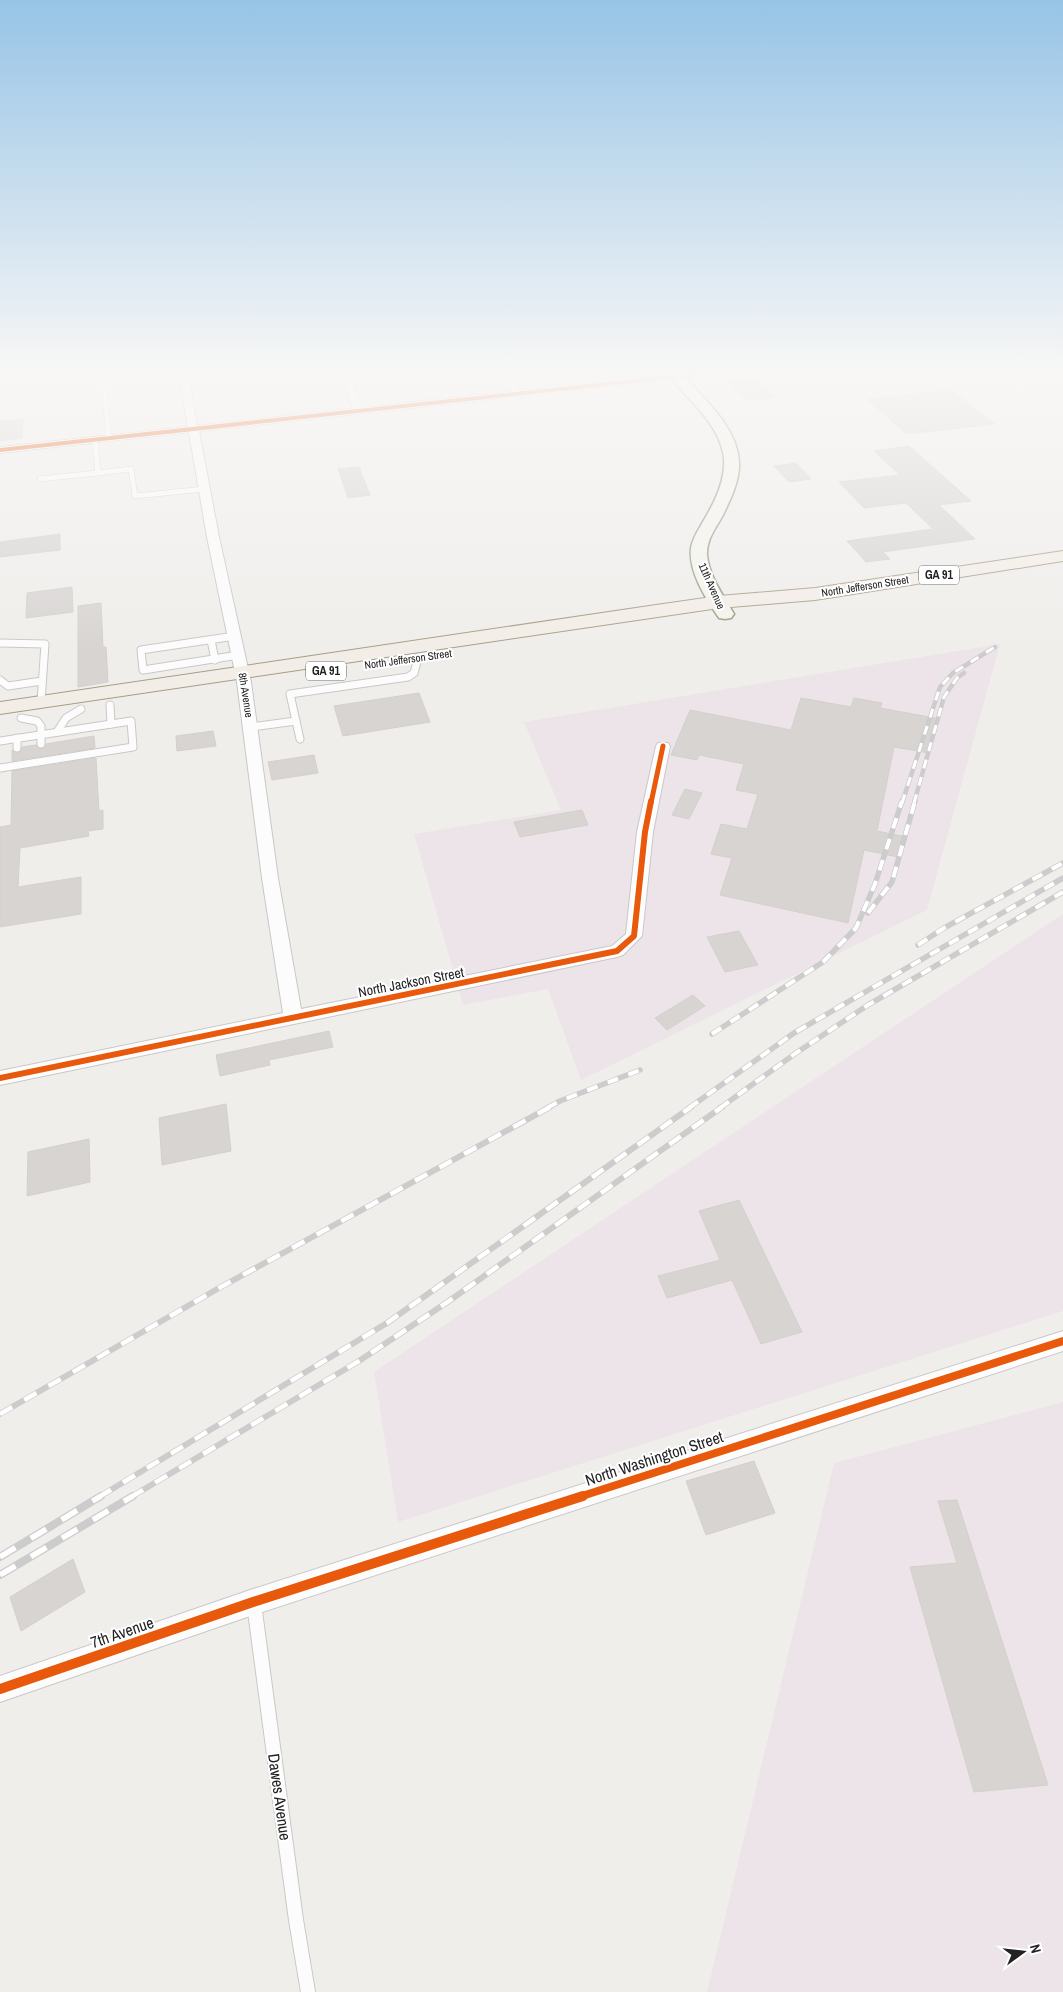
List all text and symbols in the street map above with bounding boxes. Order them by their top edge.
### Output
street label: 11th Avenue [696,561,728,611]
road number: GA 91 [919,566,959,584]
street label: North Jefferson Street [820,572,910,600]
street label: North Jefferson Street [363,646,453,672]
road number: GA 91 [306,661,346,680]
street label: 8th Avenue [236,672,256,718]
street label: North Jackson Street [357,963,465,1001]
street label: North Washington Street [582,1425,726,1491]
street label: 7th Avenue [87,1611,157,1653]
street label: Dawes Avenue [263,1752,297,1842]
north arrow [998,1927,1048,1977]
text: N [1026,1942,1045,1955]

